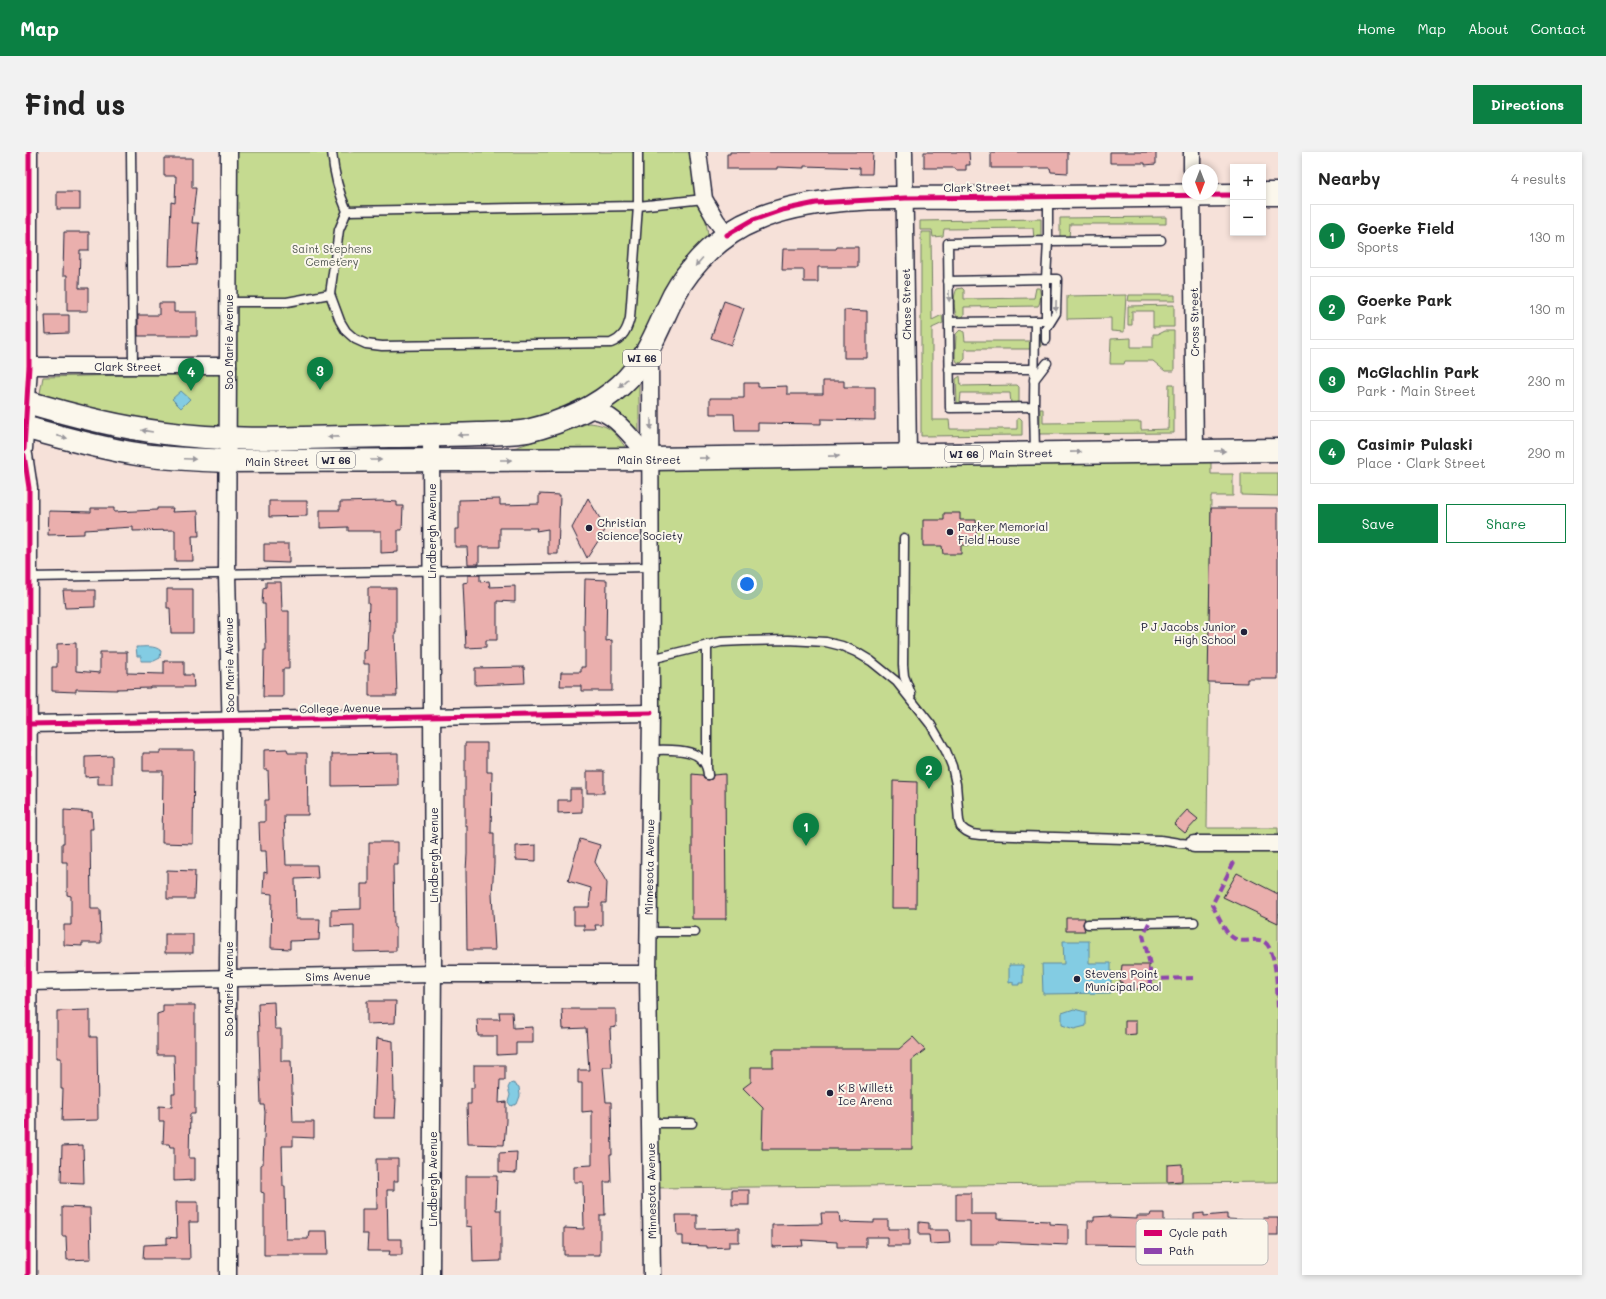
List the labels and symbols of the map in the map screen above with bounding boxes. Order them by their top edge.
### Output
north arrow [1182,164,1218,200]
street label: Clark Street [943,179,1011,195]
park label: Saint Stephens Cemetery [292,241,372,269]
one-way arrow [694,257,703,267]
street label: Chase Street [898,268,914,340]
street label: Cross Street [1186,287,1202,357]
one-way arrow [945,290,952,302]
street label: Soo Marie Avenue [221,294,236,390]
one-way arrow [1053,300,1059,313]
road number: WI 66 [623,350,661,366]
pin: 3 [307,357,333,390]
pin: 4 [178,358,204,391]
street label: Clark Street [94,359,162,374]
one-way arrow [618,378,628,388]
one-way arrow [648,418,654,431]
one-way arrow [141,428,153,434]
one-way arrow [457,431,469,438]
one-way arrow [326,434,339,440]
one-way arrow [56,435,68,441]
street label: Main Street [989,445,1053,461]
road number: WI 66 [945,446,983,462]
one-way arrow [1214,448,1227,454]
one-way arrow [1070,449,1083,455]
road number: WI 66 [317,452,355,468]
street label: Main Street [617,452,681,467]
one-way arrow [828,453,840,460]
street label: Main Street [245,454,309,469]
one-way arrow [698,455,711,461]
one-way arrow [184,456,196,463]
one-way arrow [500,456,512,463]
one-way arrow [370,457,383,463]
street label: Lindbergh Avenue [424,483,439,579]
place label: Christian Science Society [597,515,683,543]
place label: Parker Memorial Field House [958,519,1048,547]
marker: Christian Science Society [584,523,594,533]
marker: Parker Memorial Field House [945,527,955,537]
your location [737,574,757,594]
street label: Soo Marie Avenue [221,617,237,713]
place label: P J Jacobs Junior High School [1141,619,1236,647]
marker: P J Jacobs Junior High School [1239,627,1249,637]
street label: College Avenue [299,700,381,716]
pin: 2 [916,756,942,789]
street label: Lindbergh Avenue [426,807,441,903]
pin: 1 [793,813,819,846]
street label: Minnesota Avenue [641,819,657,915]
street label: Soo Marie Avenue [221,941,236,1037]
place label: Stevens Point Municipal Pool [1085,966,1162,994]
street label: Sims Avenue [305,968,371,984]
marker: Stevens Point Municipal Pool [1072,974,1082,984]
place label: K B Willett Ice Arena [838,1080,894,1108]
marker: K B Willett Ice Arena [825,1088,835,1098]
street label: Lindbergh Avenue [425,1131,440,1227]
street label: Minnesota Avenue [643,1143,659,1239]
legend [1136,1219,1268,1265]
text: Cycle path [1169,1225,1227,1240]
text: Path [1169,1243,1194,1258]

